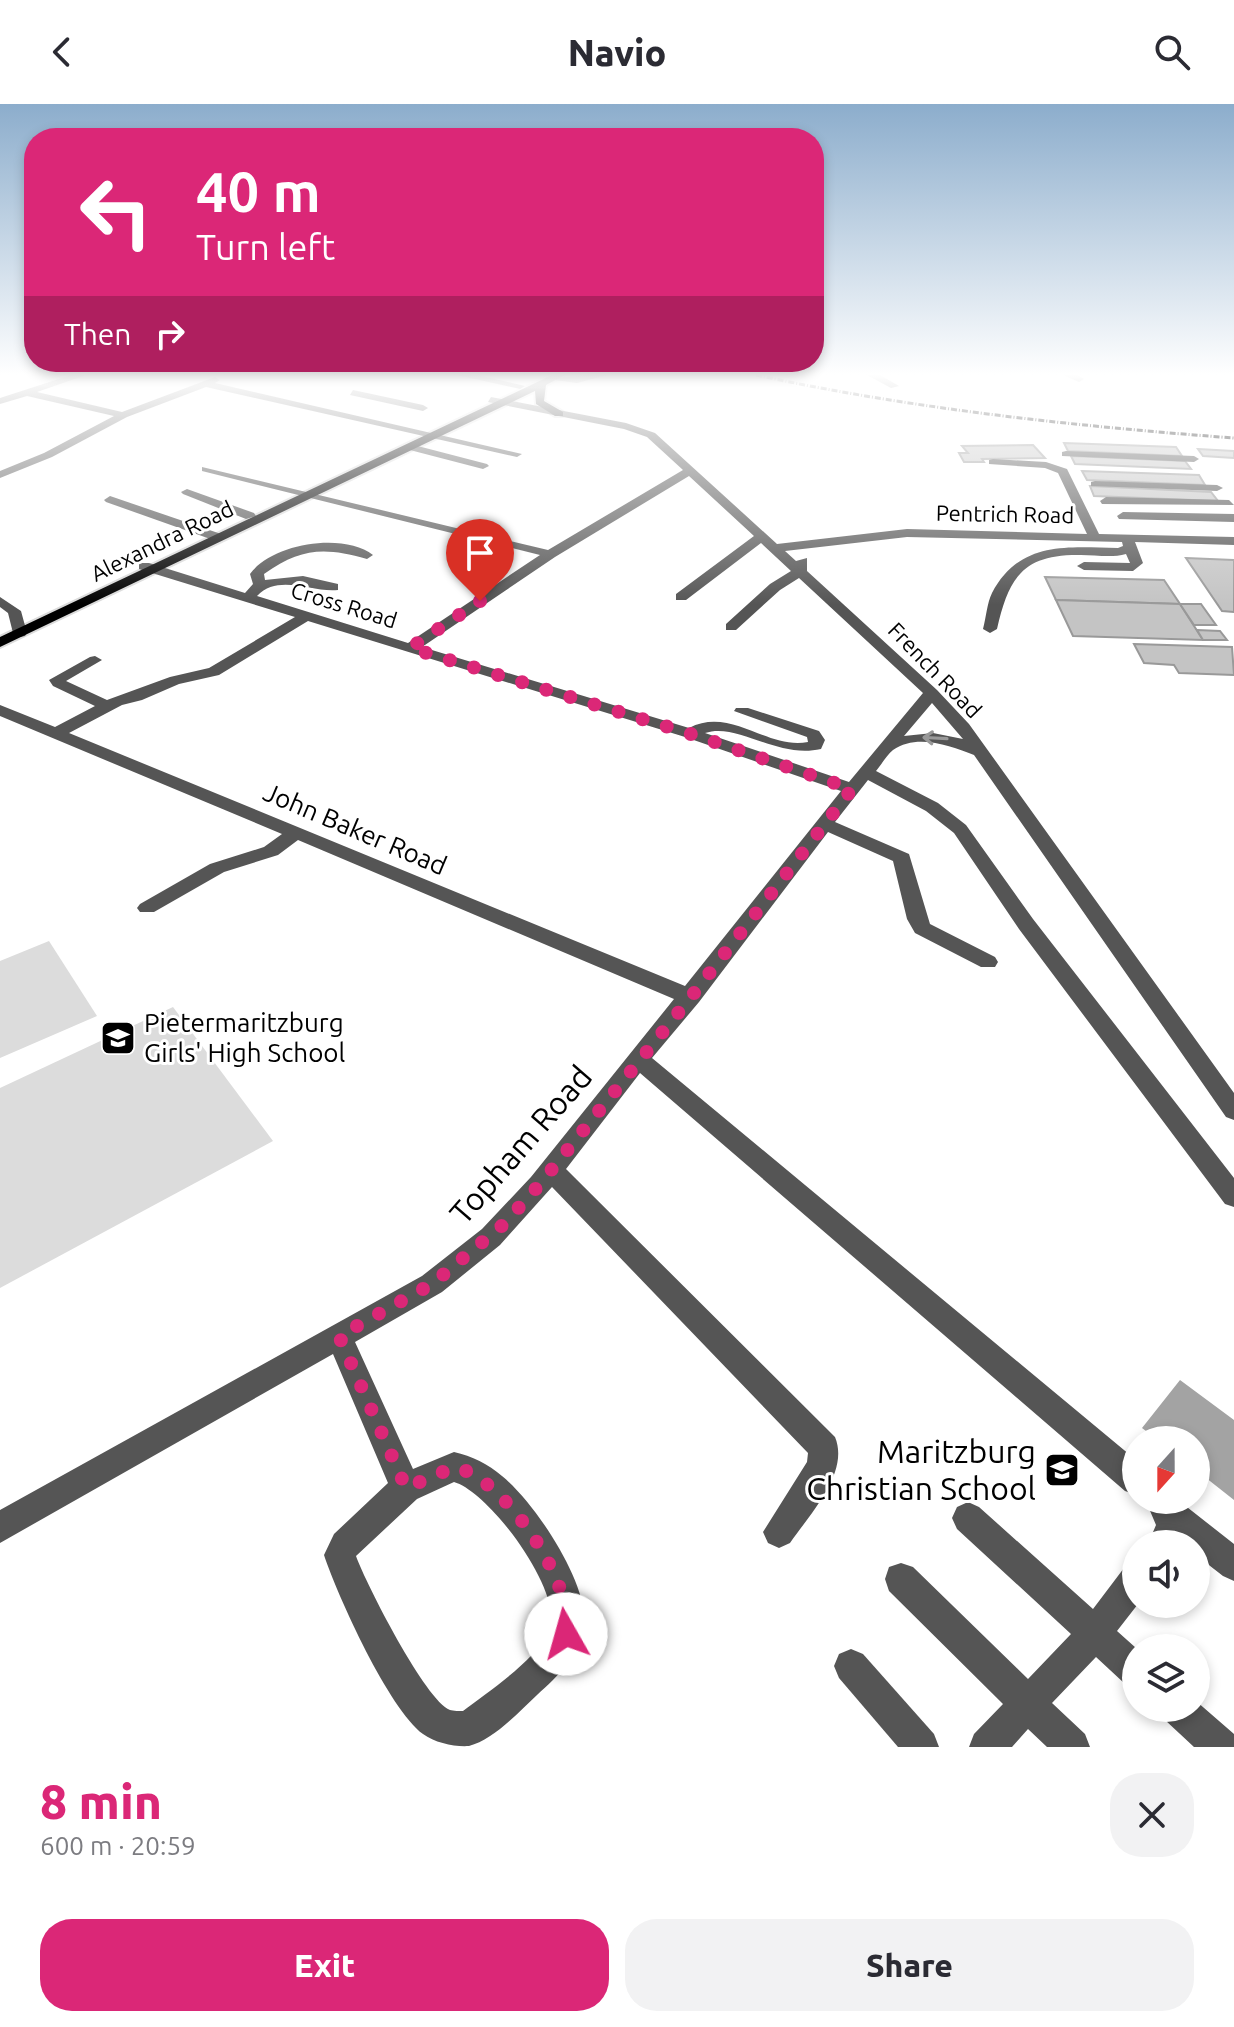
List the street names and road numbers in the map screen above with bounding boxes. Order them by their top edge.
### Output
street label: Alexandra Road [86,495,237,586]
street label: Pentrich Road [936,500,1074,527]
street label: Cross Road [288,577,400,632]
street label: French Road [884,617,987,722]
street label: John Baker Road [259,777,451,880]
street label: Topham Road [442,1058,598,1231]

